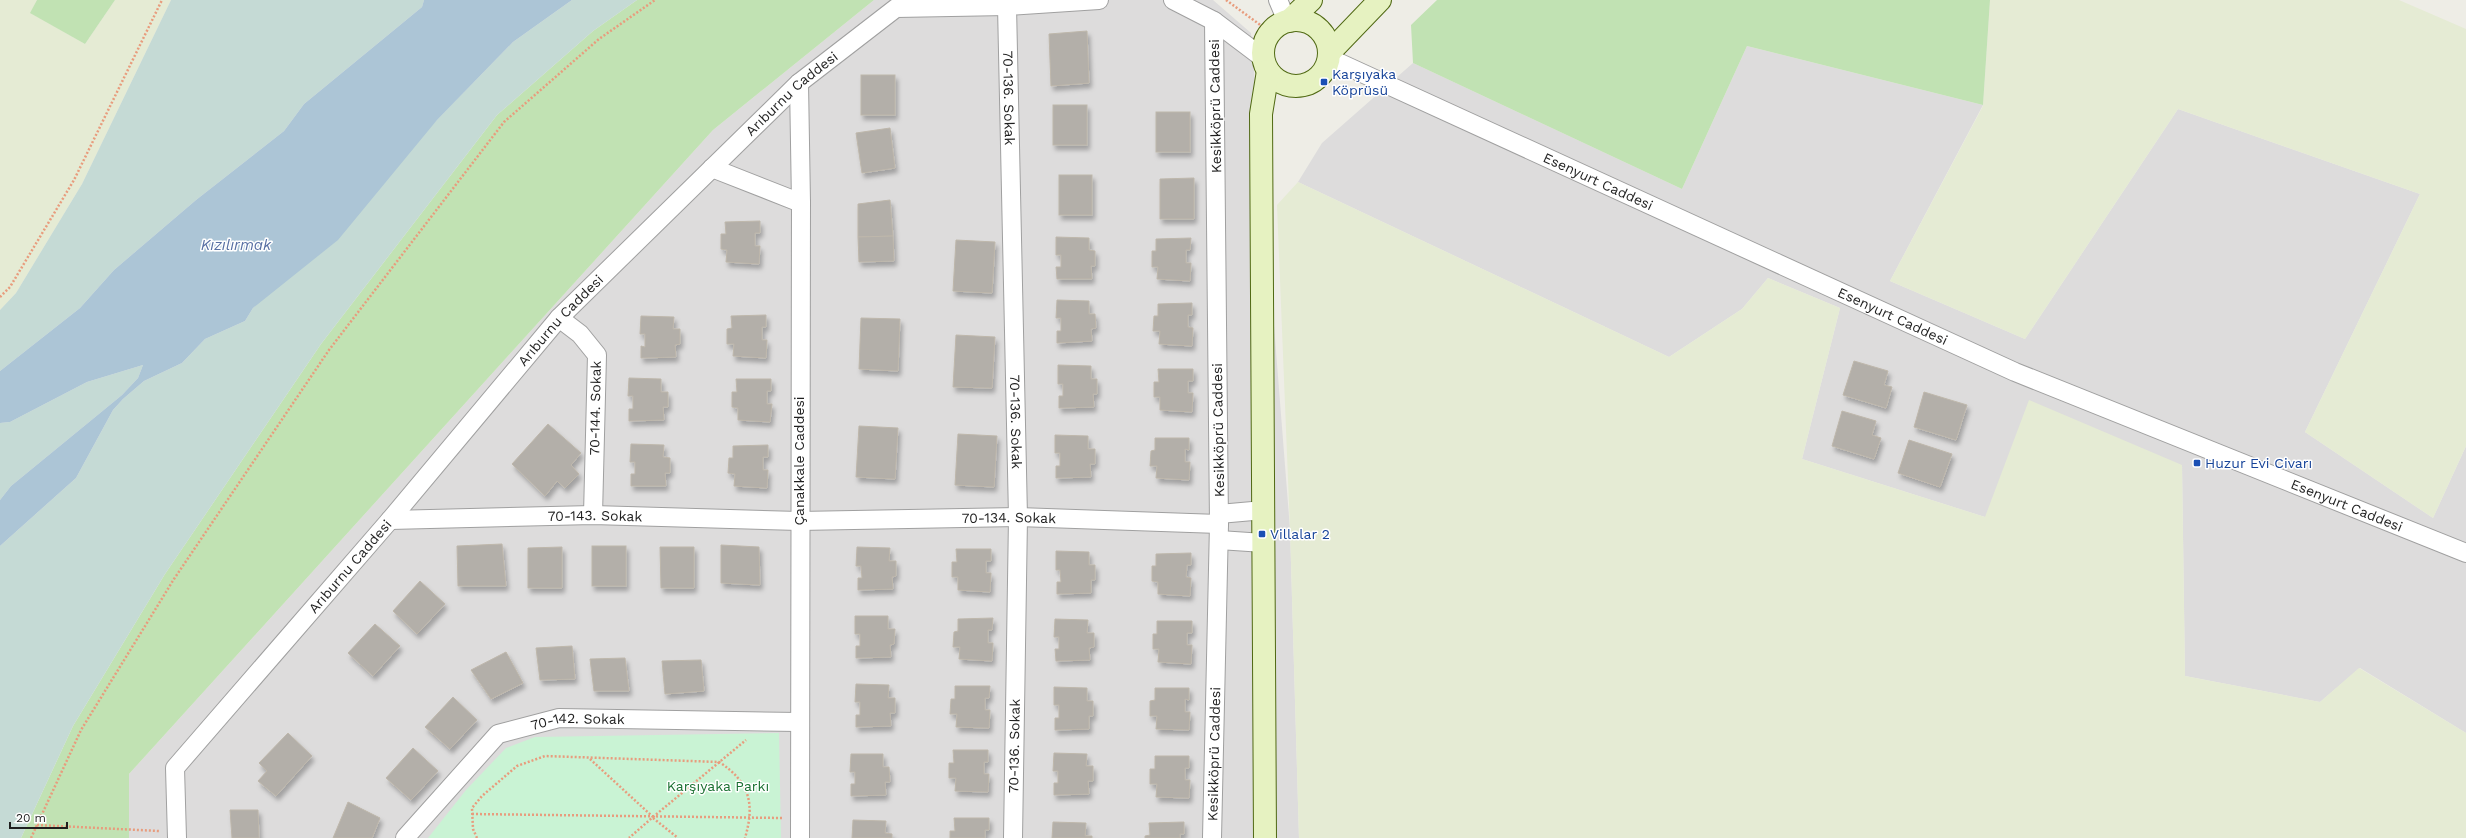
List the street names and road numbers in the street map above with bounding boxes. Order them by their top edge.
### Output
street label: Kesikköprü Caddesi [1206,39,1224,173]
street label: Arıburnu Caddesi [742,48,841,139]
street label: 70-136. Sokak [1000,50,1018,146]
street label: Esenyurt Caddesi [1541,149,1656,213]
street label: Arıburnu Caddesi [515,271,606,369]
street label: Esenyurt Caddesi [1835,284,1950,348]
street label: 70-144. Sokak [586,360,604,456]
street label: Kesikköprü Caddesi [1209,363,1227,497]
street label: 70-136. Sokak [1007,374,1025,469]
street label: Çanakkale Caddesi [791,396,807,526]
street label: Esenyurt Caddesi [2289,476,2405,535]
street label: 70-143. Sokak [547,507,643,524]
street label: 70-134. Sokak [961,509,1056,526]
street label: Arıburnu Caddesi [305,516,395,616]
street label: Kesikköprü Caddesi [1204,687,1223,821]
street label: 70-136. Sokak [1005,699,1023,793]
street label: 70-142. Sokak [529,710,625,733]

